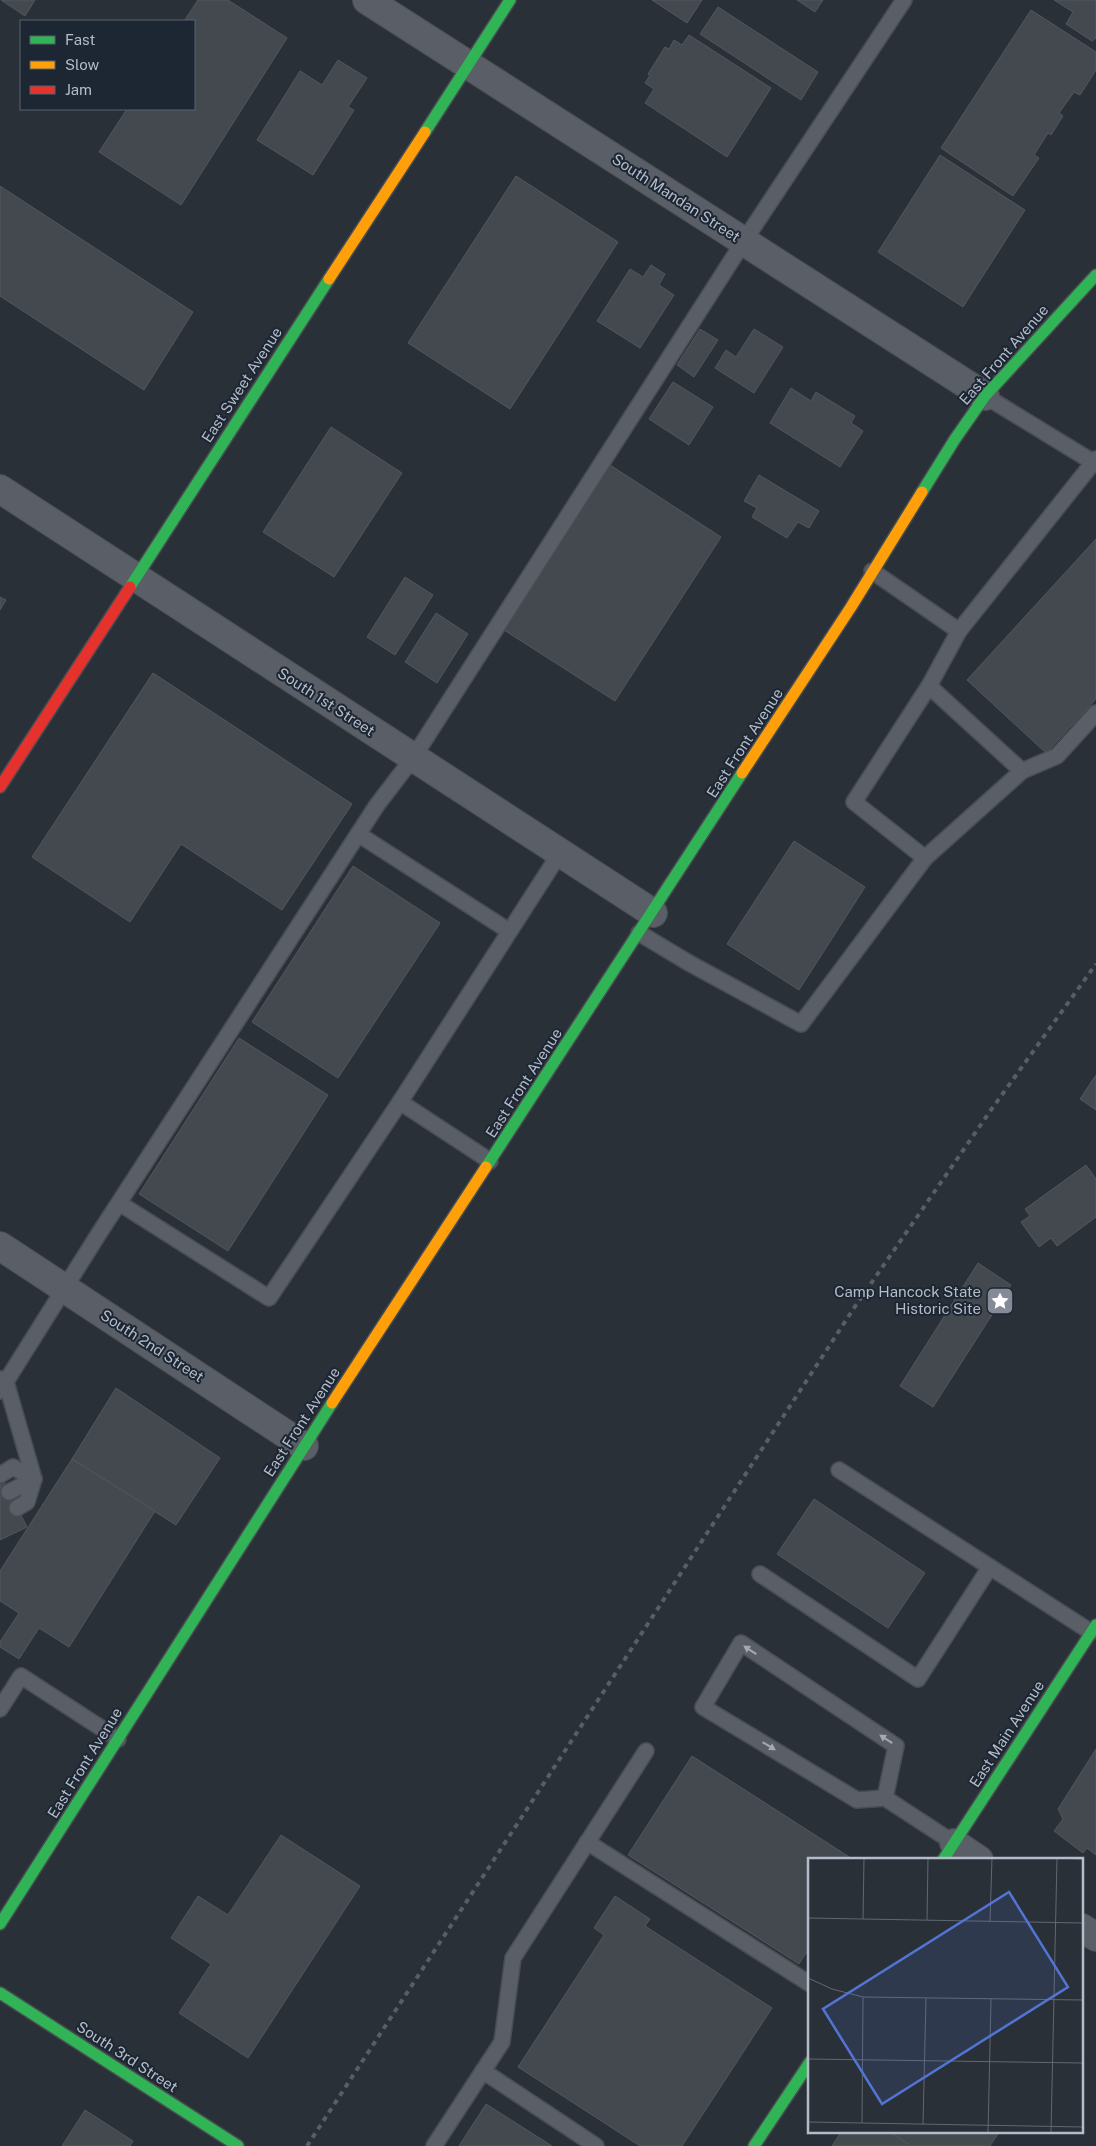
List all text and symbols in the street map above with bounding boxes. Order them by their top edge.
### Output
legend [20,20,195,110]
text: Fast [65,31,95,48]
text: Slow [65,56,100,73]
text: Jam [65,81,92,98]
street label: South Mandan Street [609,150,743,245]
street label: East Front Avenue [956,301,1052,408]
street label: East Sweet Avenue [198,324,285,445]
street label: South 1st Street [275,664,378,739]
street label: East Front Avenue [703,685,786,801]
street label: East Front Avenue [482,1025,565,1141]
place label: Camp Hancock State Historic Site [834,1283,981,1317]
place icon: Camp Hancock State Historic Site [985,1286,1015,1316]
street label: South 2nd Street [98,1306,207,1385]
street label: East Front Avenue [260,1364,343,1480]
one-way arrow [744,1645,757,1654]
street label: East Main Avenue [966,1677,1047,1790]
street label: East Front Avenue [44,1704,125,1821]
one-way arrow [879,1734,893,1744]
one-way arrow [763,1742,776,1751]
inset map [808,1858,1084,2134]
street label: South 3rd Street [74,2018,181,2096]

